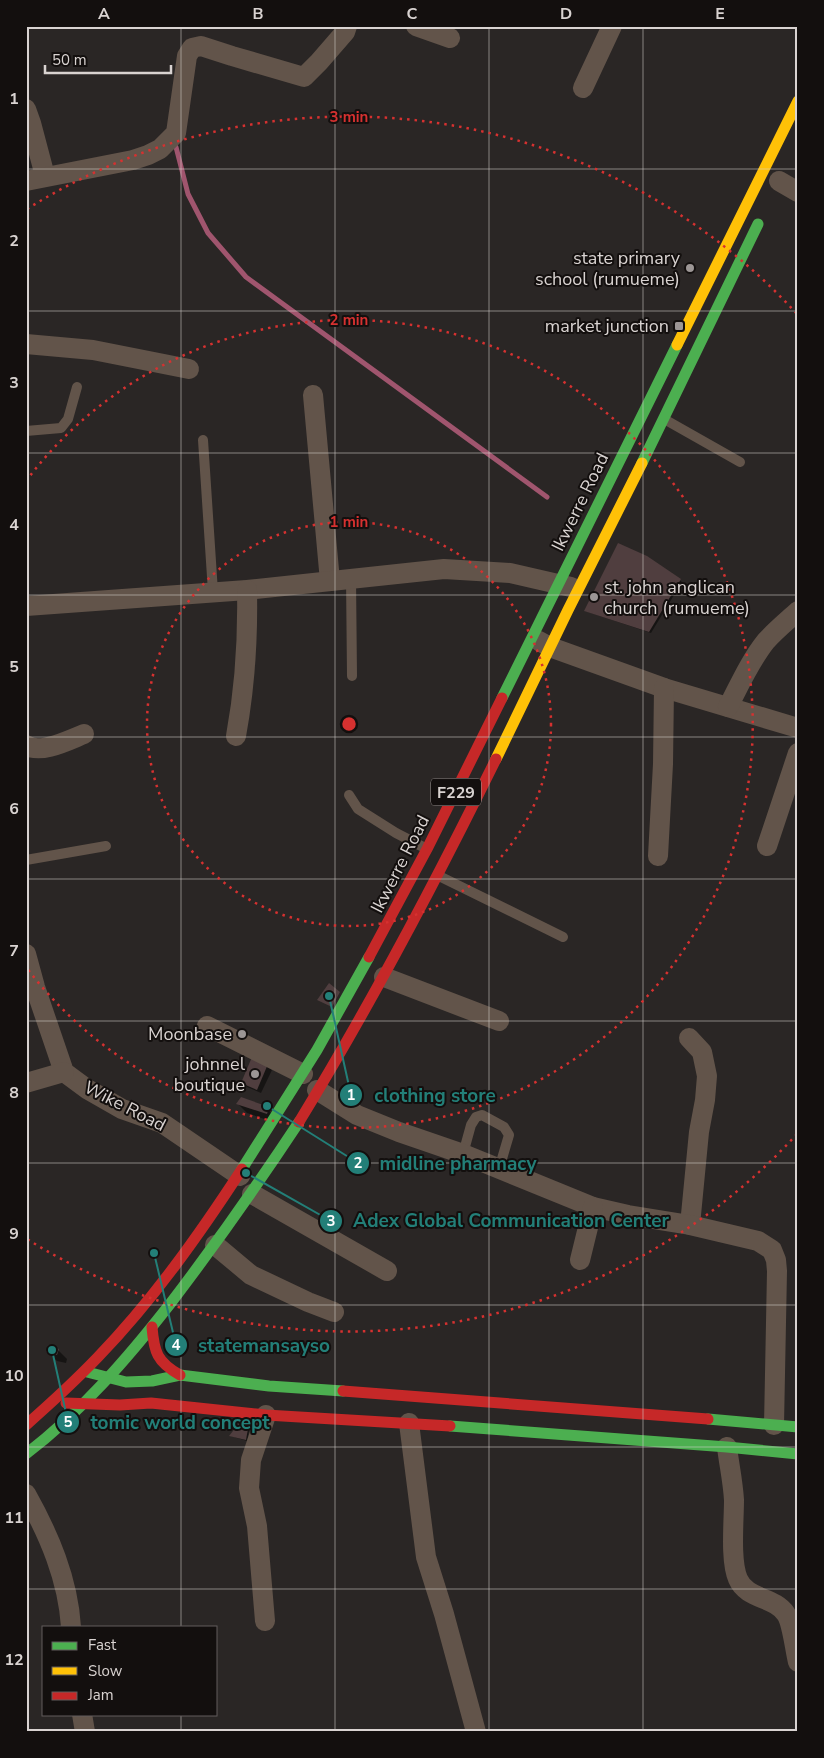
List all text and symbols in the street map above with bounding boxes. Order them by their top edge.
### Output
text: A [98,3,110,25]
text: B [252,3,264,25]
text: C [407,3,418,25]
text: D [560,3,572,25]
text: E [715,3,725,25]
scale bar [45,42,171,74]
text: 50 m [52,50,87,70]
text: 1 [9,88,19,110]
text: 3 min [330,107,368,127]
text: 2 [9,230,19,252]
place label: state primary school (rumueme) [535,246,681,291]
marker: state primary school (rumueme) [684,262,696,274]
text: 2 min [330,310,368,330]
place label: market junction [545,314,669,338]
marker: market junction [673,320,685,332]
text: 3 [9,372,19,394]
street label: Ikwerre Road [546,449,614,555]
text: 1 min [330,512,368,532]
text: 4 [9,514,19,536]
place label: st. john anglican church (rumueme) [604,575,750,620]
marker: st. john anglican church (rumueme) [588,591,600,603]
text: 5 [9,656,19,678]
centre of rings [340,715,358,733]
road number: F229 [431,779,481,806]
text: 6 [9,798,19,820]
street label: Ikwerre Road [365,811,435,917]
text: 7 [9,940,19,962]
place label: Moonbase [148,1022,232,1046]
marker: Moonbase [236,1028,248,1040]
place label: johnnel boutique [174,1052,246,1097]
marker: johnnel boutique [249,1068,261,1080]
street label: Wike Road [80,1075,170,1137]
callout: clothing store [339,1078,506,1112]
text: 8 [9,1082,19,1104]
text: clothing store [374,1083,496,1109]
text: 1 [346,1085,356,1105]
callout: midline pharmacy [345,1146,547,1180]
text: midline pharmacy [380,1151,537,1177]
text: 2 [353,1153,363,1173]
callout: Adex Global Communication Center [319,1204,679,1238]
text: Adex Global Communication Center [353,1208,669,1234]
text: 3 [326,1211,336,1231]
text: 9 [9,1223,19,1245]
callout: statemansayso [163,1328,341,1362]
text: statemansayso [198,1333,330,1359]
text: 4 [171,1335,181,1355]
text: 10 [4,1365,24,1387]
callout: tomic world concept [56,1405,280,1439]
text: tomic world concept [90,1410,270,1436]
text: 5 [63,1412,73,1432]
text: 11 [4,1507,24,1529]
legend [42,1626,218,1716]
text: Fast [88,1635,117,1655]
text: 12 [4,1649,24,1671]
text: Slow [88,1661,123,1681]
text: Jam [87,1685,114,1705]

